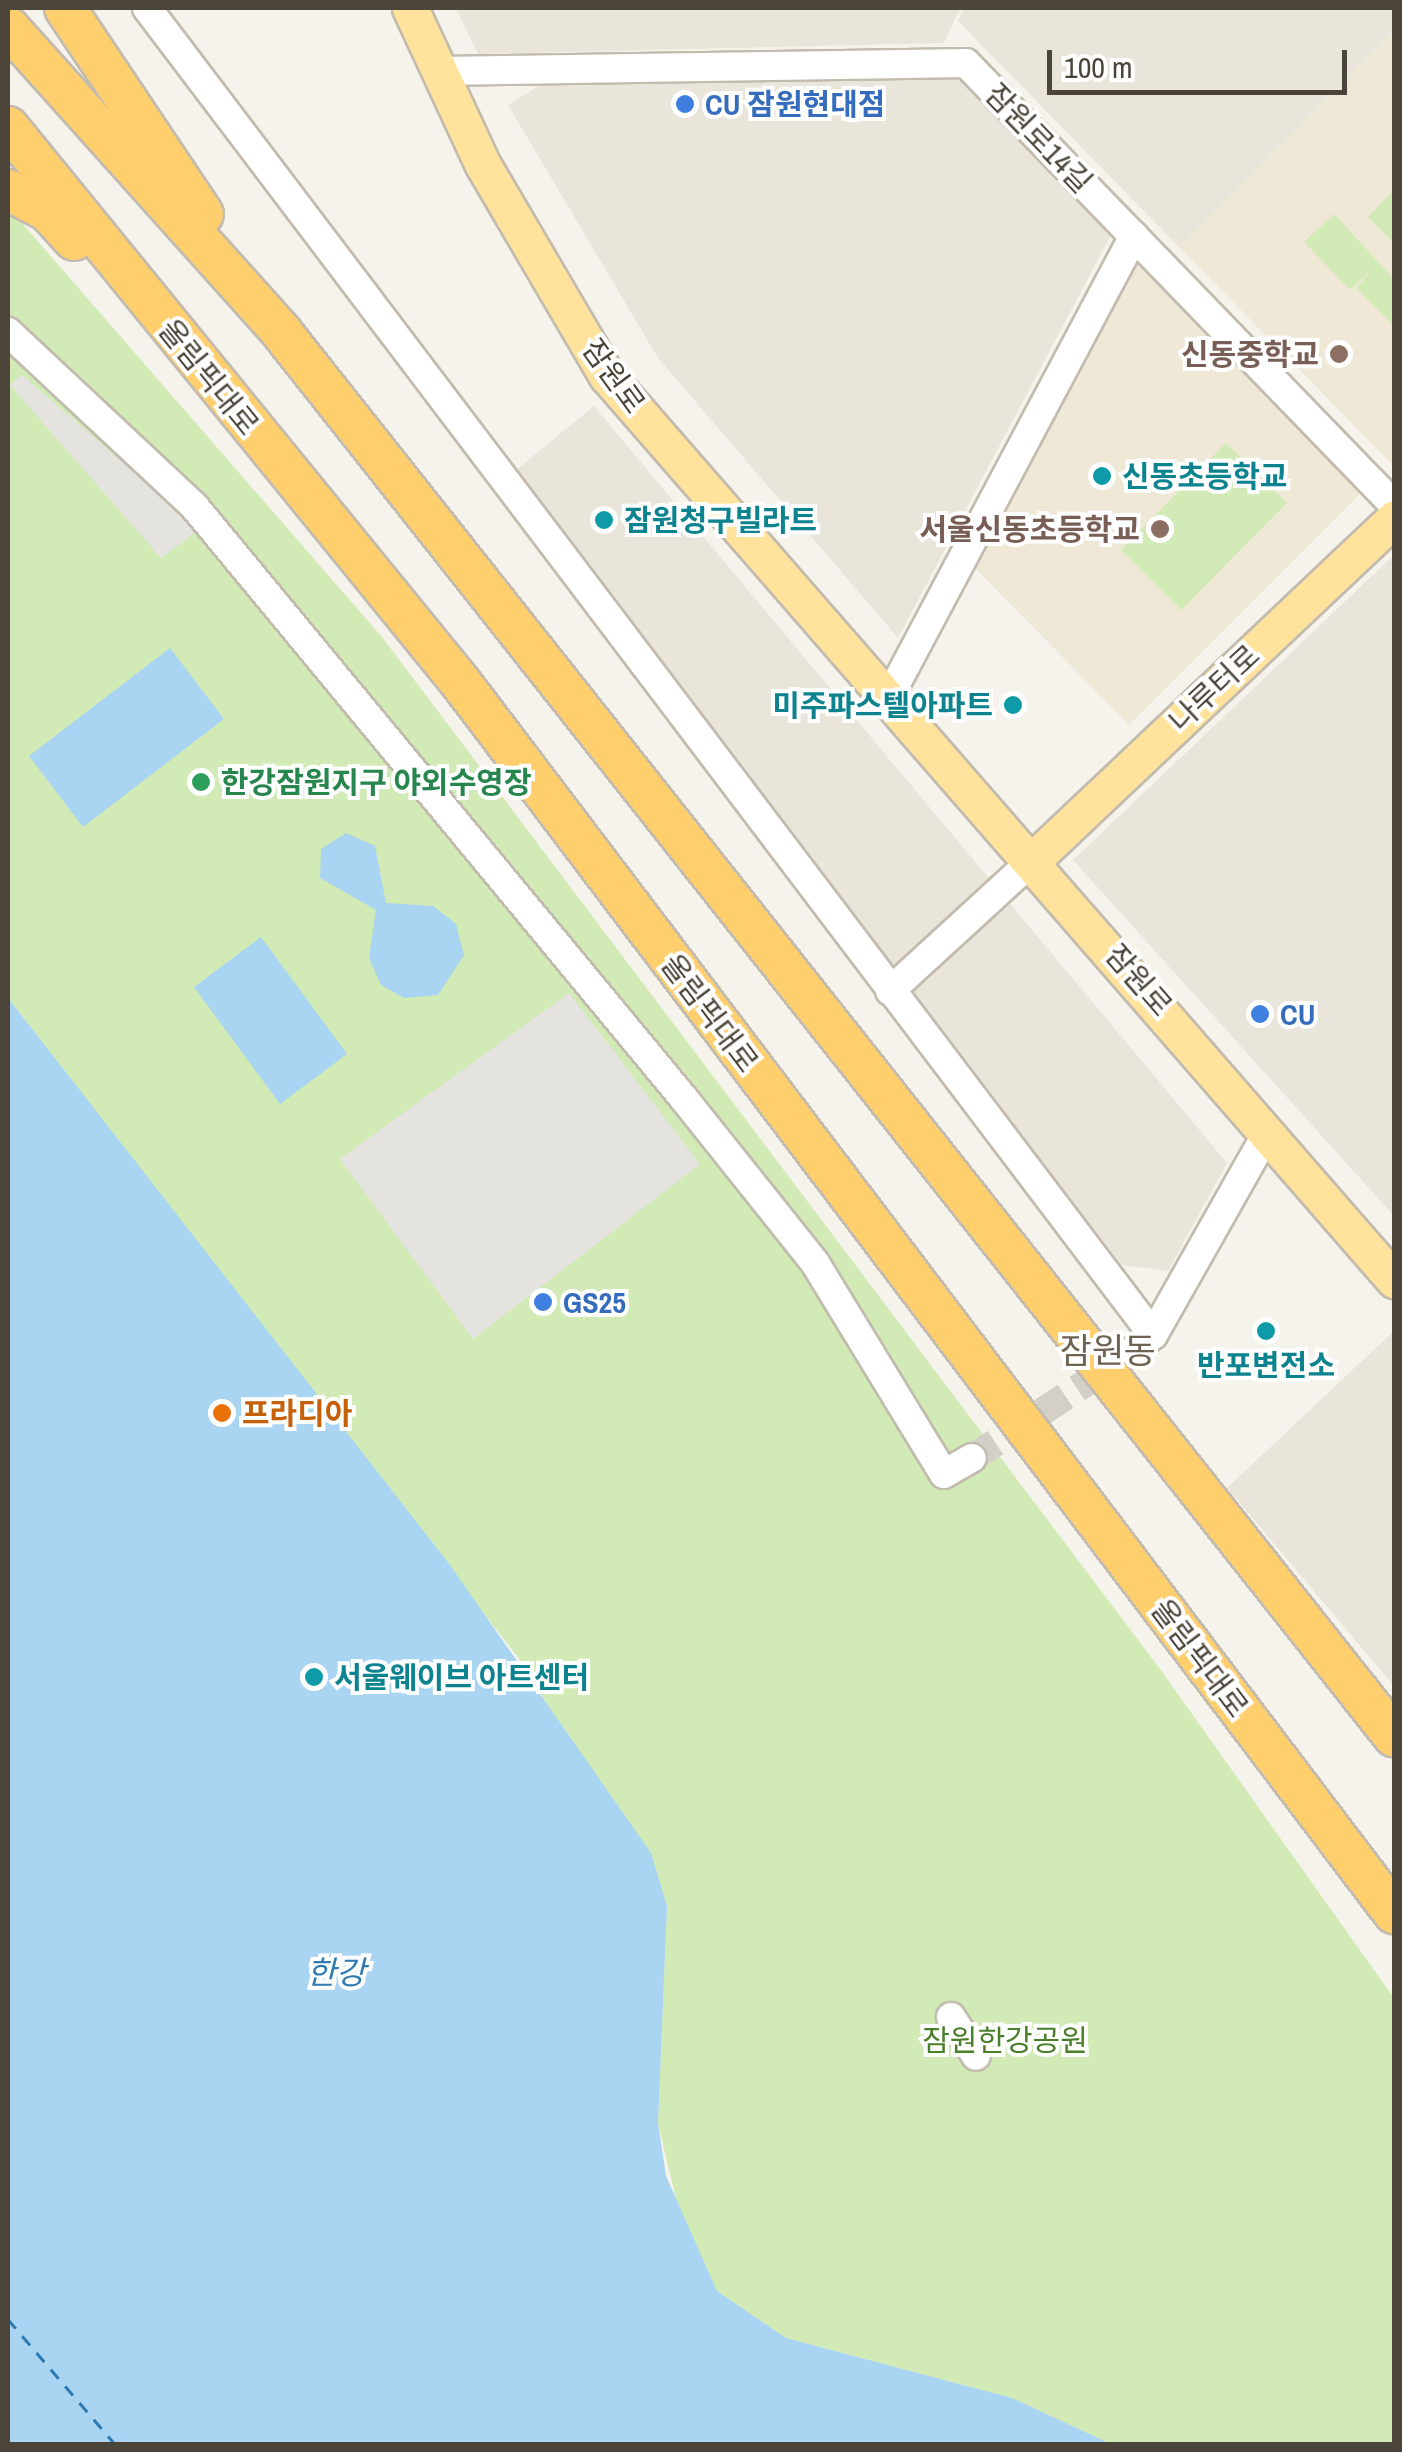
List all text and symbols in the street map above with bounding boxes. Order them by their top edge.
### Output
scale bar [1052,30,1352,92]
text: 100 m [1064,47,1132,87]
street label: 잠원로14길 [978,76,1100,200]
place label: CU 잠원현대점 [705,86,885,122]
marker: CU 잠원현대점 [674,93,696,115]
street label: 올림픽대로 [152,312,266,442]
street label: 잠원로 [575,332,653,420]
place label: 신동중학교 [1181,336,1319,372]
marker: 신동중학교 [1328,343,1350,365]
place label: 신동초등학교 [1122,458,1288,494]
marker: 신동초등학교 [1091,465,1113,487]
place label: 잠원청구빌라트 [624,502,817,538]
marker: 잠원청구빌라트 [593,509,615,531]
place label: 서울신동초등학교 [919,511,1140,547]
marker: 서울신동초등학교 [1149,518,1171,540]
street label: 나루터로 [1161,637,1267,739]
place label: 미주파스텔아파트 [772,687,993,723]
marker: 미주파스텔아파트 [1002,694,1024,716]
place label: 한강잠원지구 야외수영장 [221,764,531,800]
marker: 한강잠원지구 야외수영장 [190,771,212,793]
street label: 잠원로 [1098,937,1180,1023]
street label: 올림픽대로 [654,947,766,1079]
place label: CU [1280,996,1316,1032]
marker: CU [1249,1003,1271,1025]
place label: GS25 [563,1284,626,1320]
marker: GS25 [532,1291,554,1313]
marker: 반포변전소 [1255,1320,1277,1342]
district label: 잠원동 [1060,1330,1156,1372]
place label: 반포변전소 [1197,1347,1335,1383]
place label: 프라디아 [242,1395,352,1431]
marker: 프라디아 [211,1402,233,1424]
street label: 올림픽대로 [1144,1592,1256,1724]
place label: 서울웨이브 아트센터 [334,1659,589,1695]
marker: 서울웨이브 아트센터 [303,1666,325,1688]
water label: 한강 [307,1954,365,1992]
park label: 잠원한강공원 [922,2022,1088,2058]

